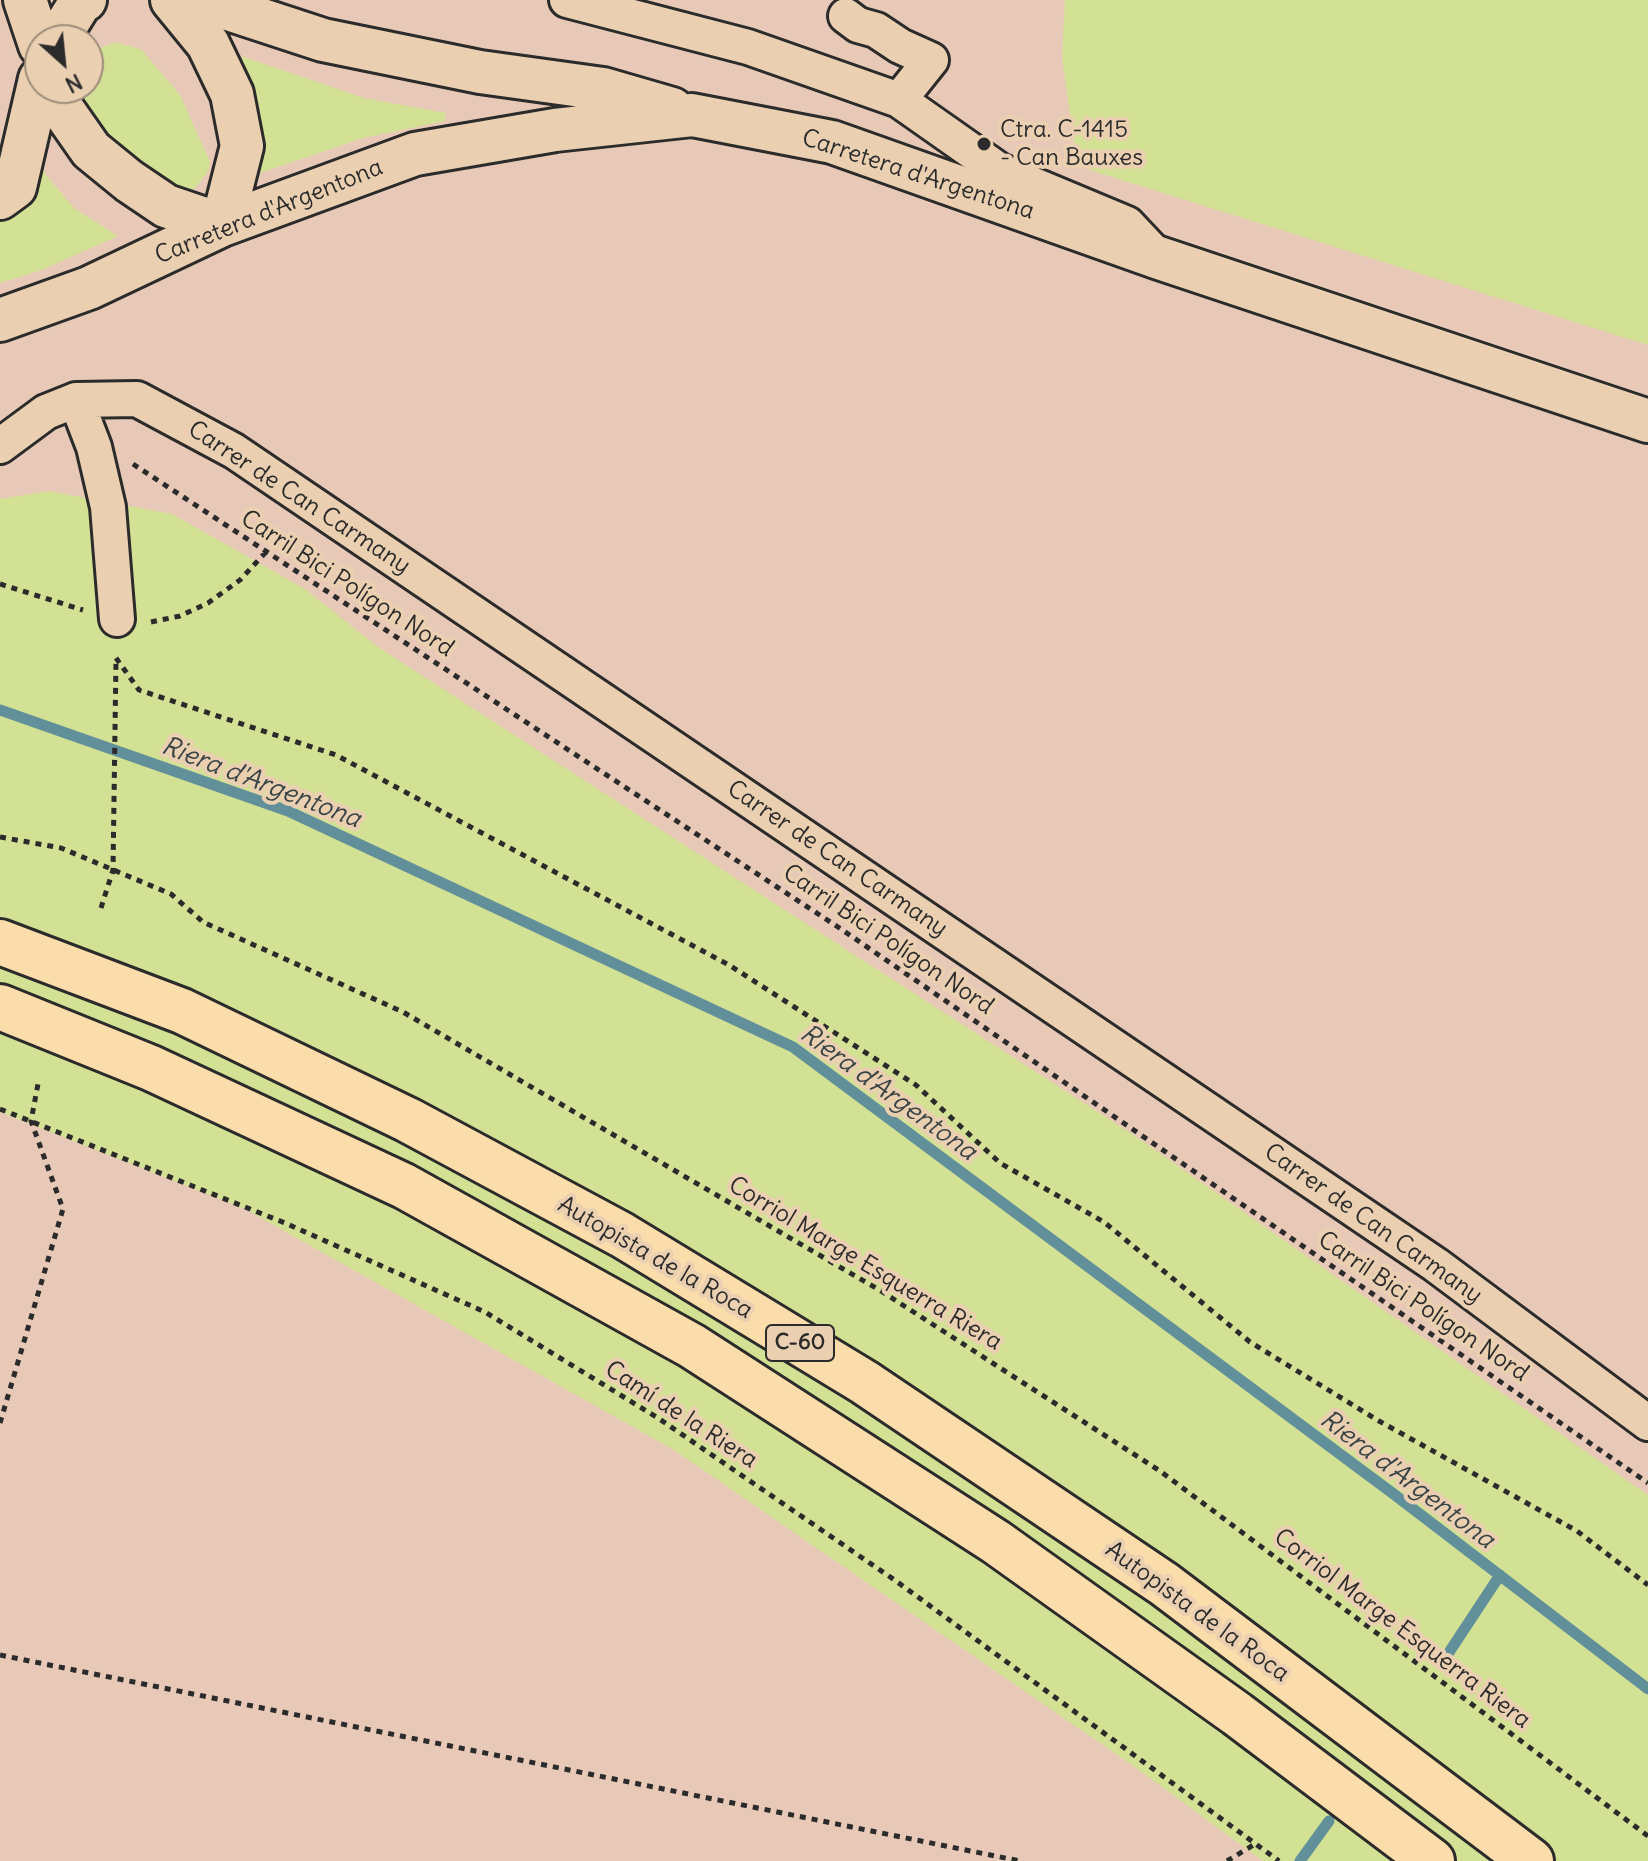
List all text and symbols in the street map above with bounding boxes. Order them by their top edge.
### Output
north arrow [24,24,104,104]
text: N [61,68,87,100]
place label: Ctra. C-1415 - Can Bauxes [1000,116,1143,172]
street label: Carretera d'Argentona [798,124,1038,226]
marker: Ctra. C-1415 - Can Bauxes [975,135,993,153]
street label: Carretera d'Argentona [151,153,387,271]
street label: Carrer de Can Carmany [182,415,416,581]
street label: Carril Bici Polígon Nord [235,504,459,664]
water label: Riera d'Argentona [157,731,365,835]
street label: Carrer de Can Carmany [721,775,953,943]
street label: Carril Bici Polígon Nord [777,859,999,1021]
water label: Riera d'Argentona [794,1018,982,1168]
street label: Carrer de Can Carmany [1258,1138,1488,1310]
street label: Corriol Marge Esquerra Riera [723,1171,1007,1357]
street label: Autopista de la Roca [552,1190,758,1326]
street label: Carril Bici Polígon Nord [1312,1226,1534,1388]
road number: C-60 [766,1325,834,1361]
street label: Camí de la Riera [599,1355,763,1475]
water label: Riera d'Argentona [1313,1404,1501,1556]
street label: Corriol Marge Esquerra Riera [1268,1523,1536,1735]
street label: Autopista de la Roca [1099,1536,1295,1688]

